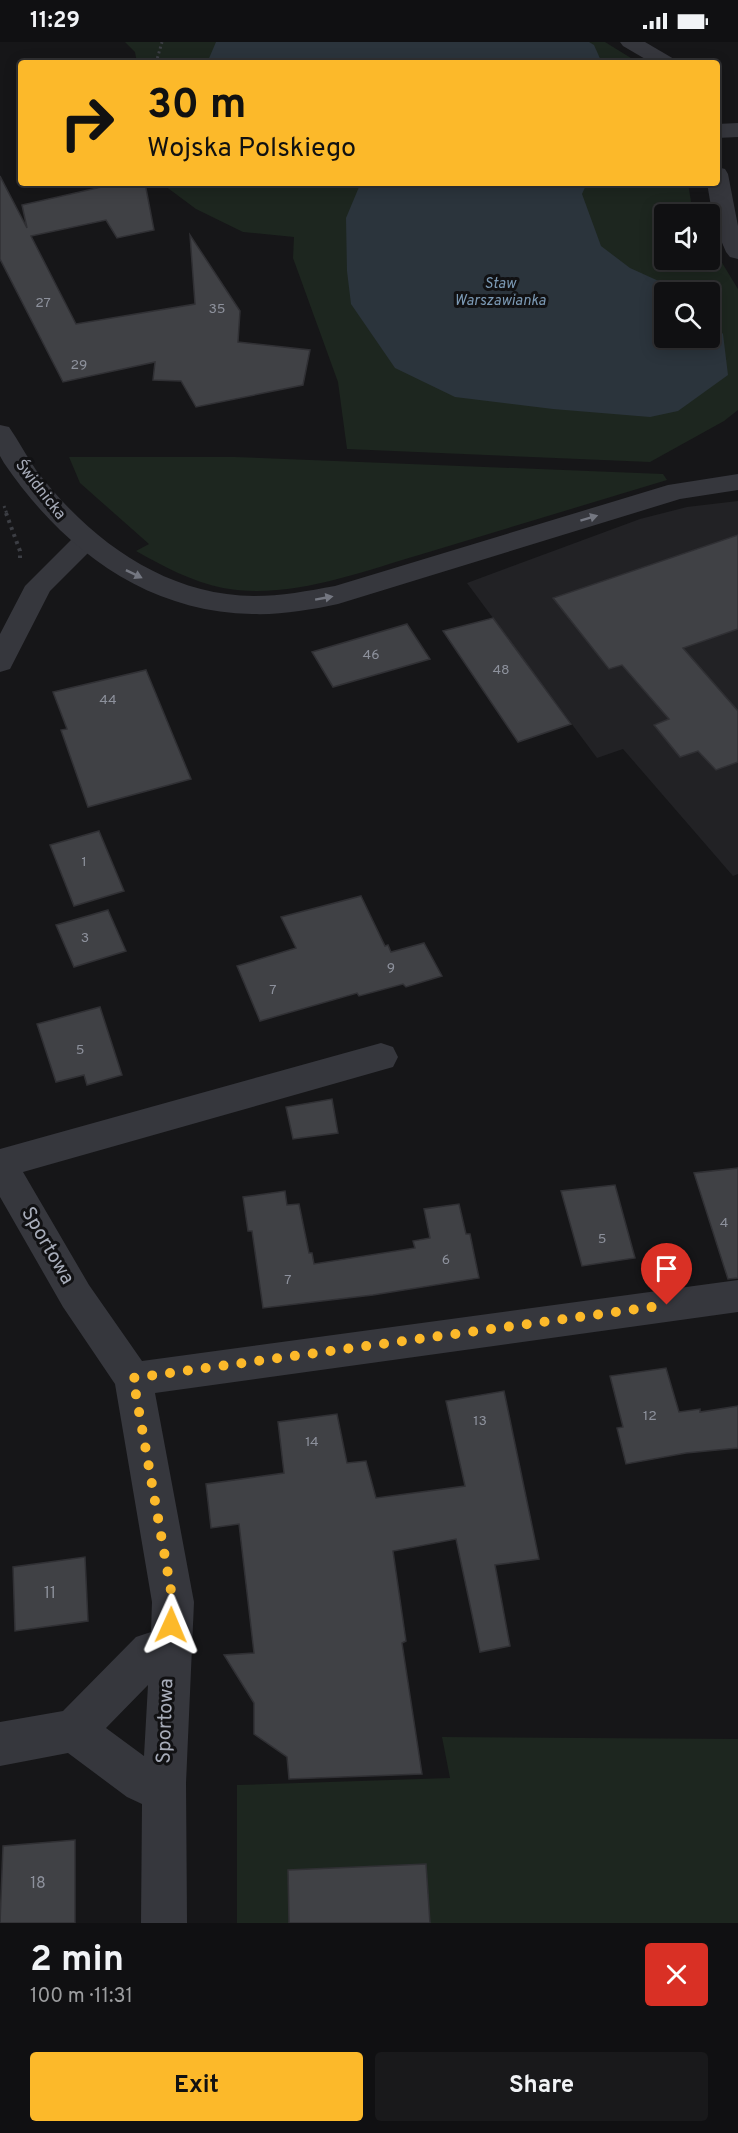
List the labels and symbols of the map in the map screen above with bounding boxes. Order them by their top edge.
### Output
water label: Staw Warszawianka [454,275,546,311]
house number: 27 [35,295,51,312]
house number: 35 [208,301,226,318]
house number: 29 [71,357,87,374]
street label: Świdnicka [10,455,71,524]
one-way arrow [580,513,598,522]
one-way arrow [125,569,143,579]
one-way arrow [314,593,333,602]
house number: 46 [362,647,380,664]
house number: 48 [492,662,510,679]
house number: 44 [99,692,117,709]
house number: 1 [81,854,87,871]
house number: 3 [81,930,89,947]
house number: 9 [387,960,395,977]
house number: 7 [269,982,277,999]
house number: 5 [76,1042,84,1059]
street label: Sportowa [14,1202,80,1290]
house number: 4 [720,1215,728,1232]
house number: 5 [598,1231,606,1248]
pin [641,1243,692,1305]
house number: 6 [442,1252,450,1269]
house number: 7 [284,1272,292,1289]
house number: 12 [643,1408,657,1425]
house number: 13 [473,1413,487,1430]
house number: 14 [305,1434,319,1451]
house number: 11 [44,1584,56,1604]
position arrow [139,1593,203,1657]
street label: Sportowa [152,1678,180,1764]
house number: 18 [30,1874,46,1894]

